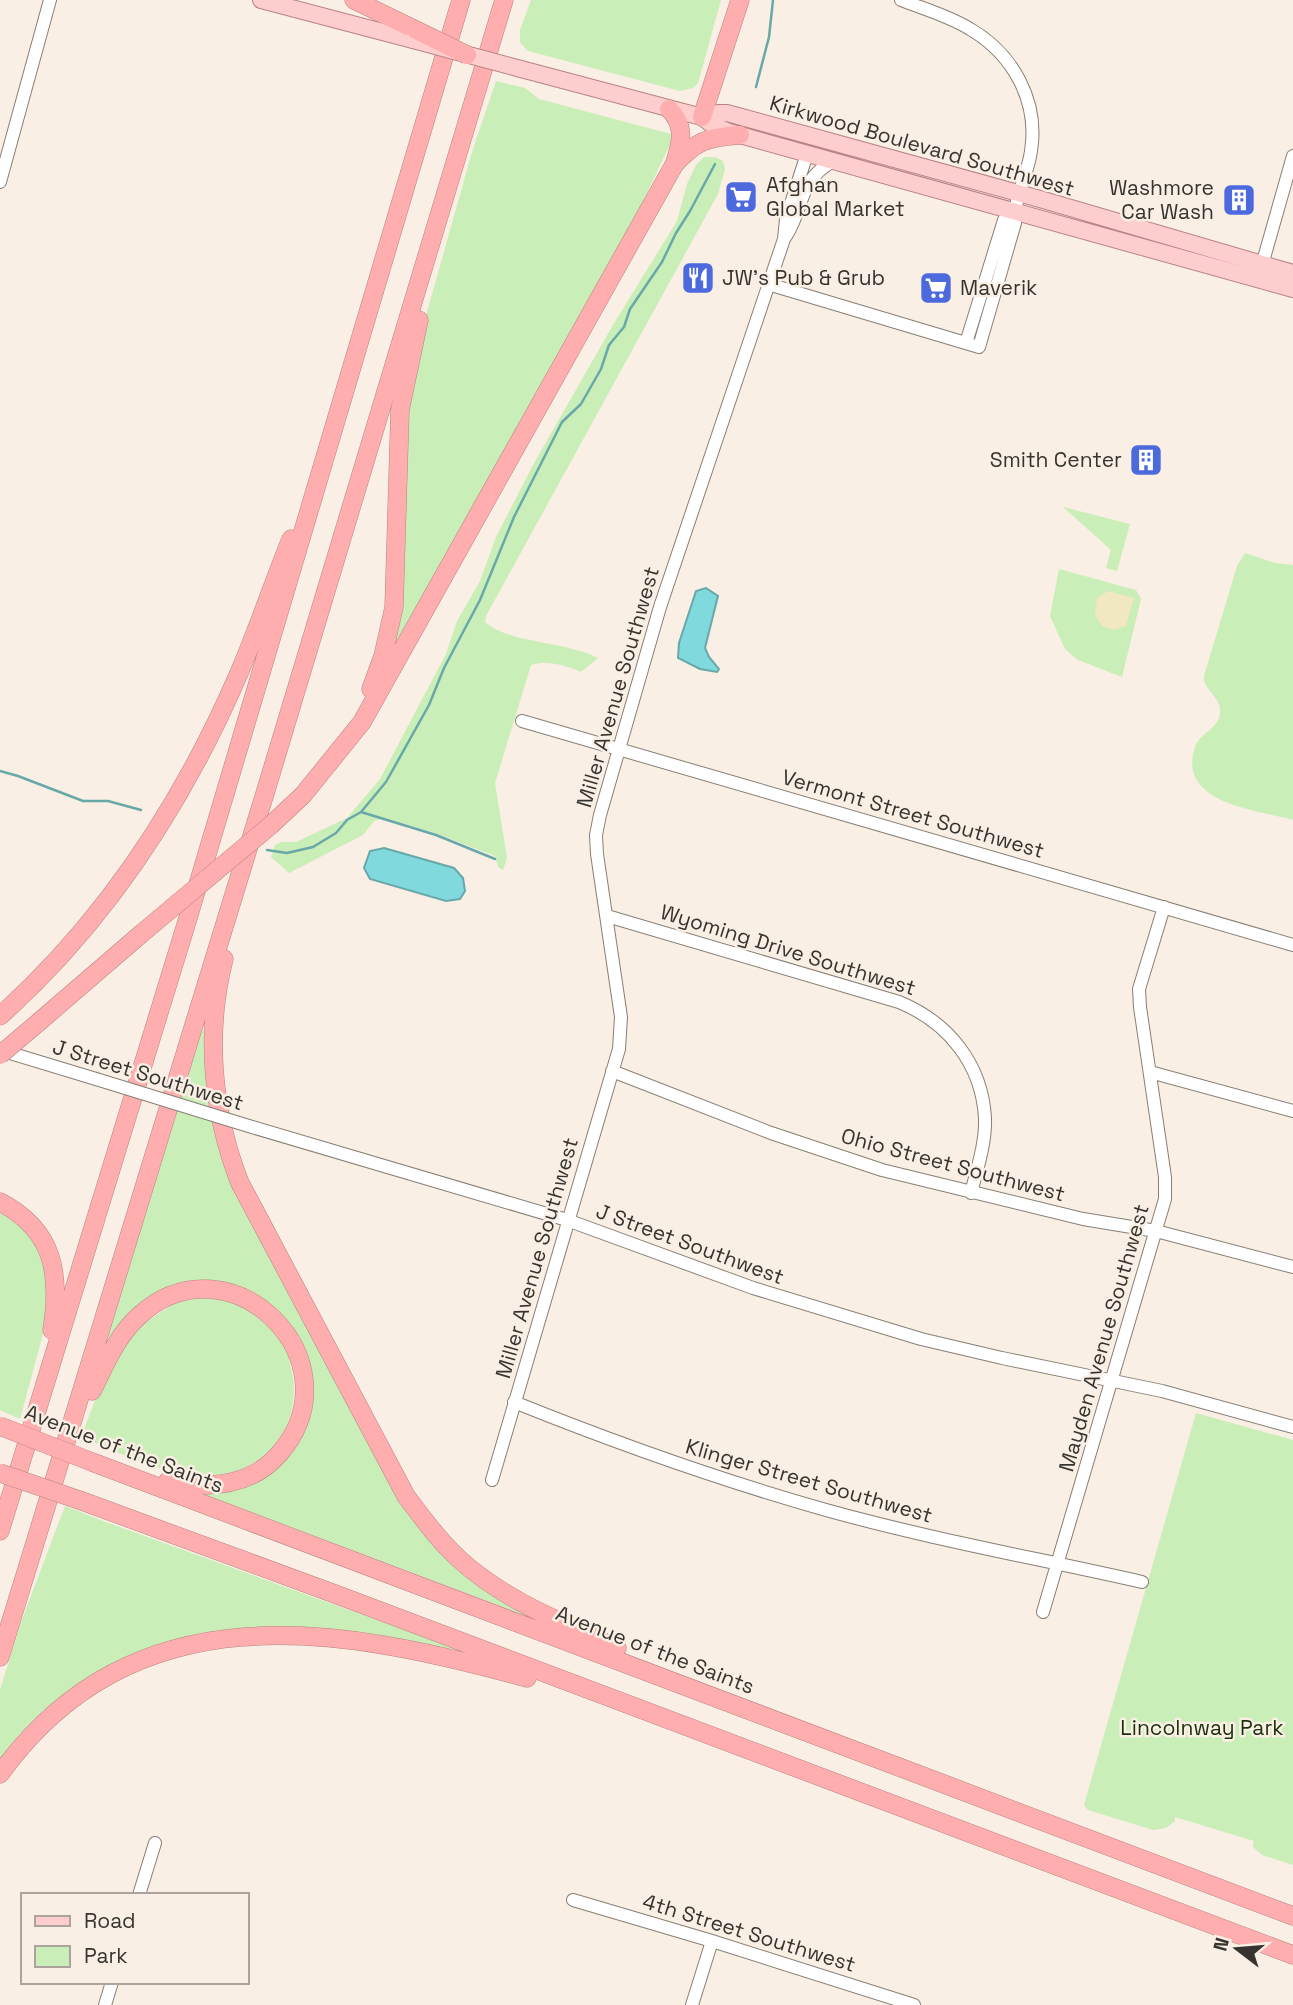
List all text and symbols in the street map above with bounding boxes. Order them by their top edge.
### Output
street label: Kirkwood Boulevard Southwest [767,89,1078,202]
place label: Afghan Global Market [766,171,905,222]
place label: Washmore Car Wash [1109,174,1214,225]
supermarket icon: Afghan Global Market [722,178,760,216]
building icon: Washmore Car Wash [1220,181,1258,219]
restaurant icon: JW's Pub & Grub [679,259,717,297]
place label: JW's Pub & Grub [722,264,885,291]
supermarket icon: Maverik [917,269,955,307]
place label: Maverik [960,274,1037,301]
building icon: Smith Center [1127,441,1165,479]
place label: Smith Center [990,446,1122,473]
street label: Miller Avenue Southwest [570,563,665,810]
street label: Vermont Street Southwest [779,763,1047,864]
street label: Wyoming Drive Southwest [657,898,919,1001]
street label: J Street Southwest [49,1033,247,1116]
street label: Ohio Street Southwest [838,1122,1068,1207]
street label: Miller Avenue Southwest [489,1134,584,1381]
street label: J Street Southwest [592,1197,788,1290]
street label: Mayden Avenue Southwest [1052,1201,1155,1475]
street label: Avenue of the Saints [21,1398,227,1499]
street label: Klinger Street Southwest [683,1432,936,1529]
street label: Avenue of the Saints [552,1599,758,1700]
park label: Lincolnway Park [1120,1714,1284,1741]
street label: 4th Street Southwest [639,1887,859,1978]
legend [21,1893,248,1984]
text: Road [84,1907,136,1934]
north arrow [1202,1914,1272,1984]
text: N [1207,1935,1235,1954]
text: Park [84,1942,128,1969]

